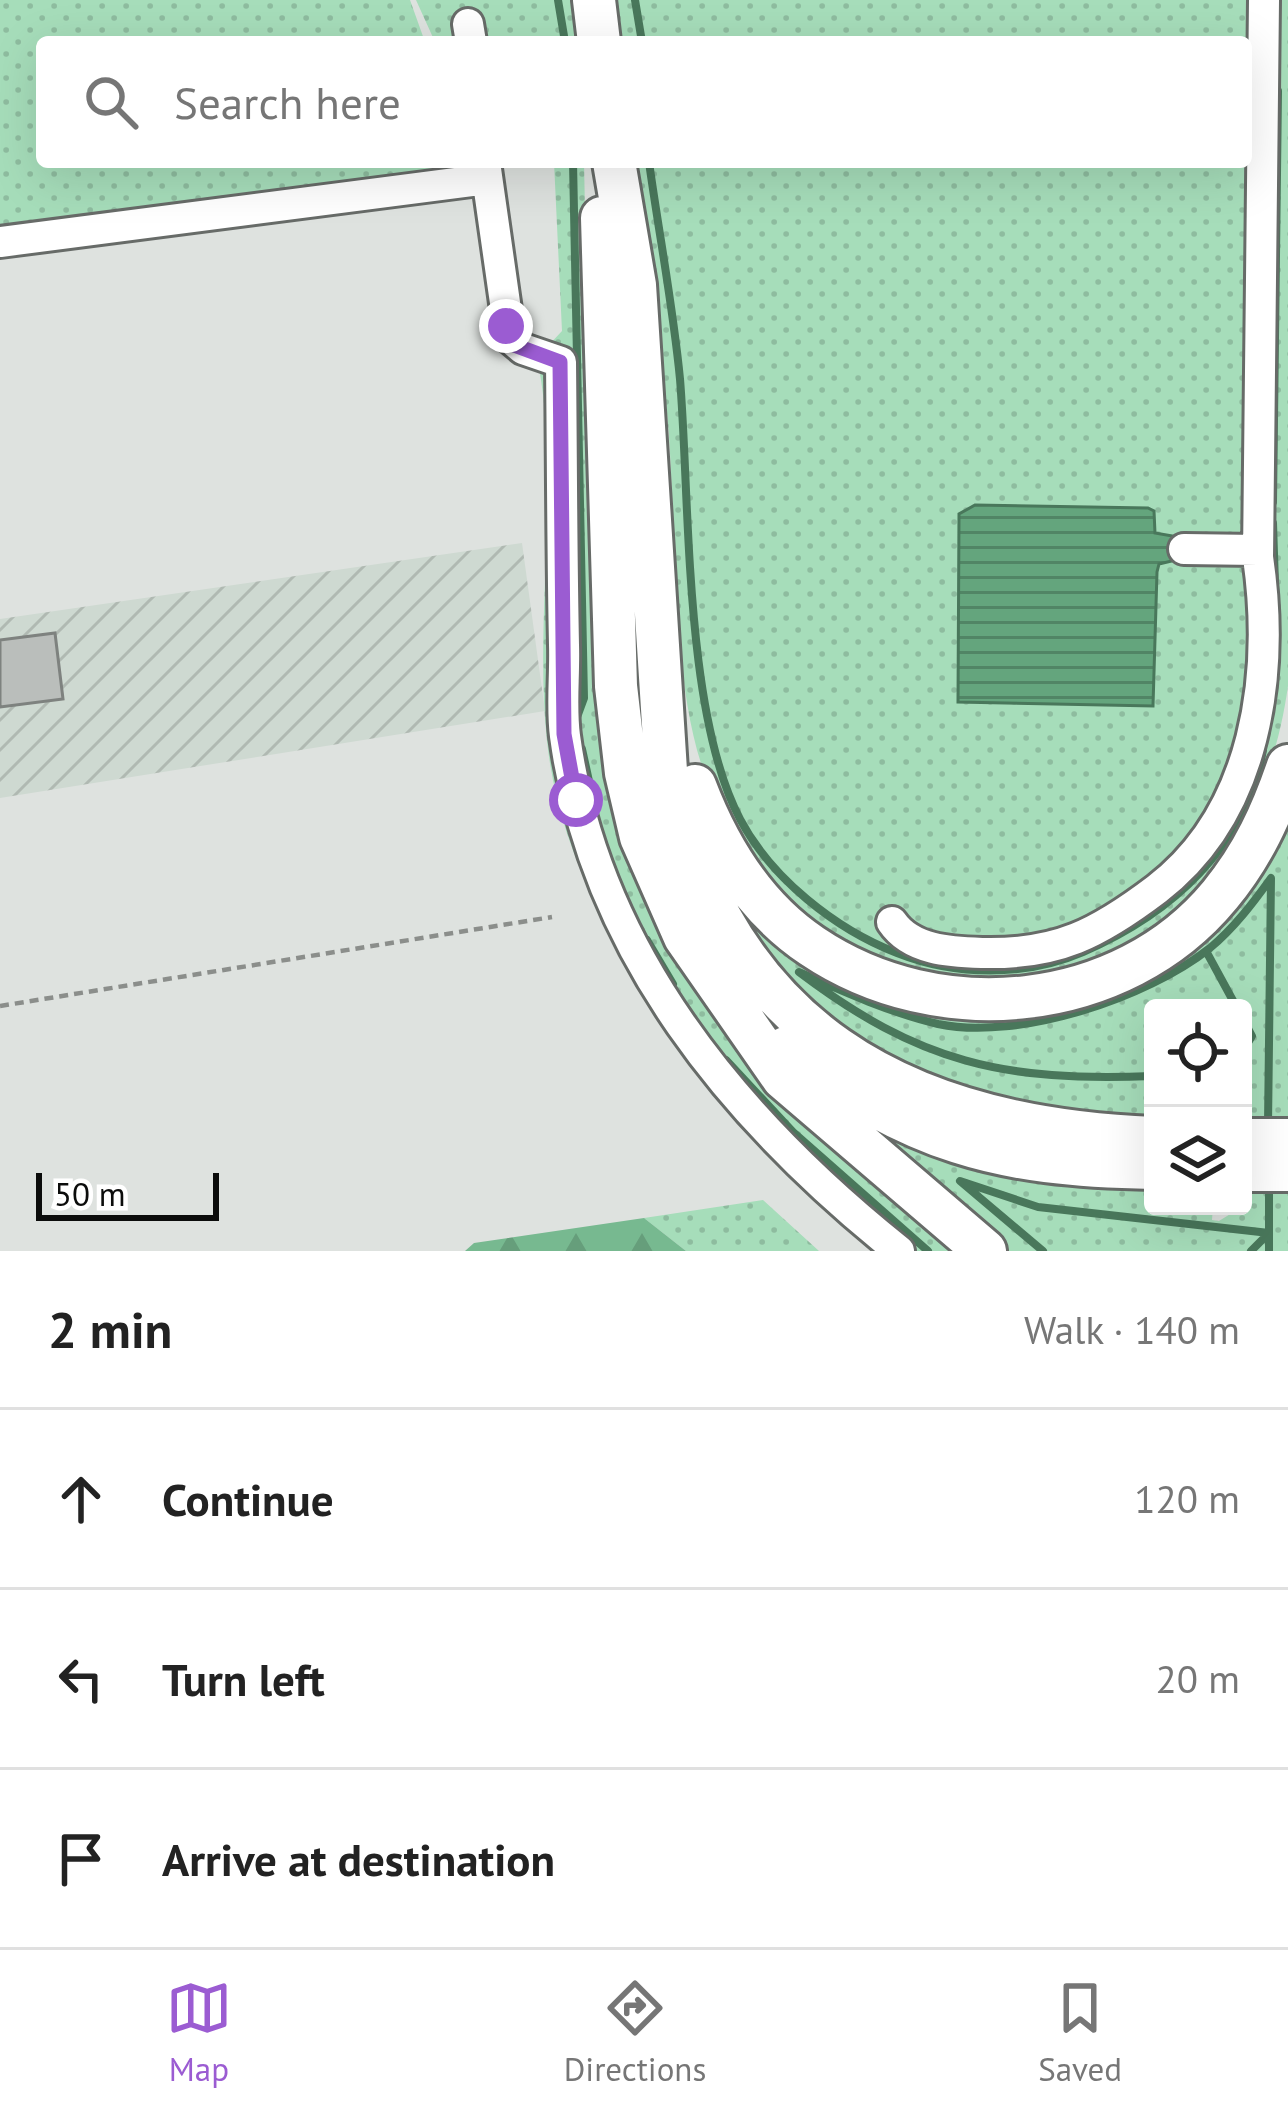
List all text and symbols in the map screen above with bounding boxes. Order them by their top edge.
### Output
search box [36,36,1252,168]
icon: search [78,69,144,135]
text: Search here [174,73,401,131]
route end [479,299,533,353]
route start [549,773,603,827]
map controls [1144,999,1252,1215]
button: locate [1144,999,1252,1107]
button: layers [1144,1107,1252,1215]
scale bar [36,1167,219,1220]
text: 50 m [54,1172,126,1215]
text: 2 min [48,1296,172,1362]
text: Walk · 140 m [1024,1304,1240,1355]
icon: ahead [48,1466,114,1532]
text: Continue [162,1470,334,1528]
text: 120 m [1134,1473,1240,1524]
icon: left [48,1646,114,1712]
text: Turn left [162,1650,325,1708]
text: 20 m [1155,1653,1240,1704]
icon: arrive [48,1826,114,1892]
text: Arrive at destination [162,1830,555,1888]
tab: Map [166,1975,232,2090]
tab: Directions [564,1975,706,2090]
tab: Saved [1038,1975,1122,2090]

